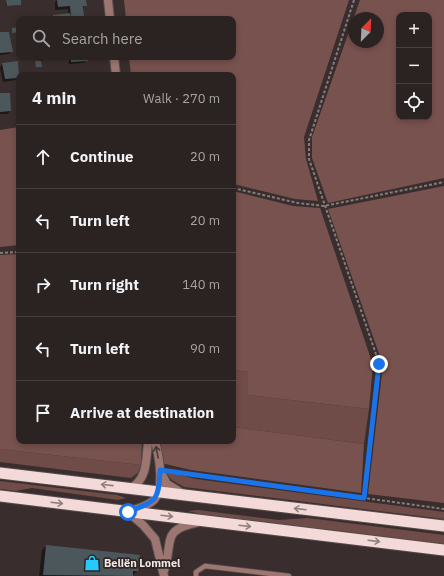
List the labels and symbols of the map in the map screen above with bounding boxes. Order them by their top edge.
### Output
north arrow [348,12,384,48]
route end [370,355,388,373]
one-way arrow [153,446,161,459]
one-way arrow [101,481,114,489]
one-way arrow [51,499,64,507]
route start [119,503,137,521]
one-way arrow [294,505,307,512]
one-way arrow [160,512,173,520]
one-way arrow [238,522,251,529]
one-way arrow [367,537,380,545]
shop icon: Beliën Lommel [83,554,101,572]
place label: Beliën Lommel [104,556,181,570]

